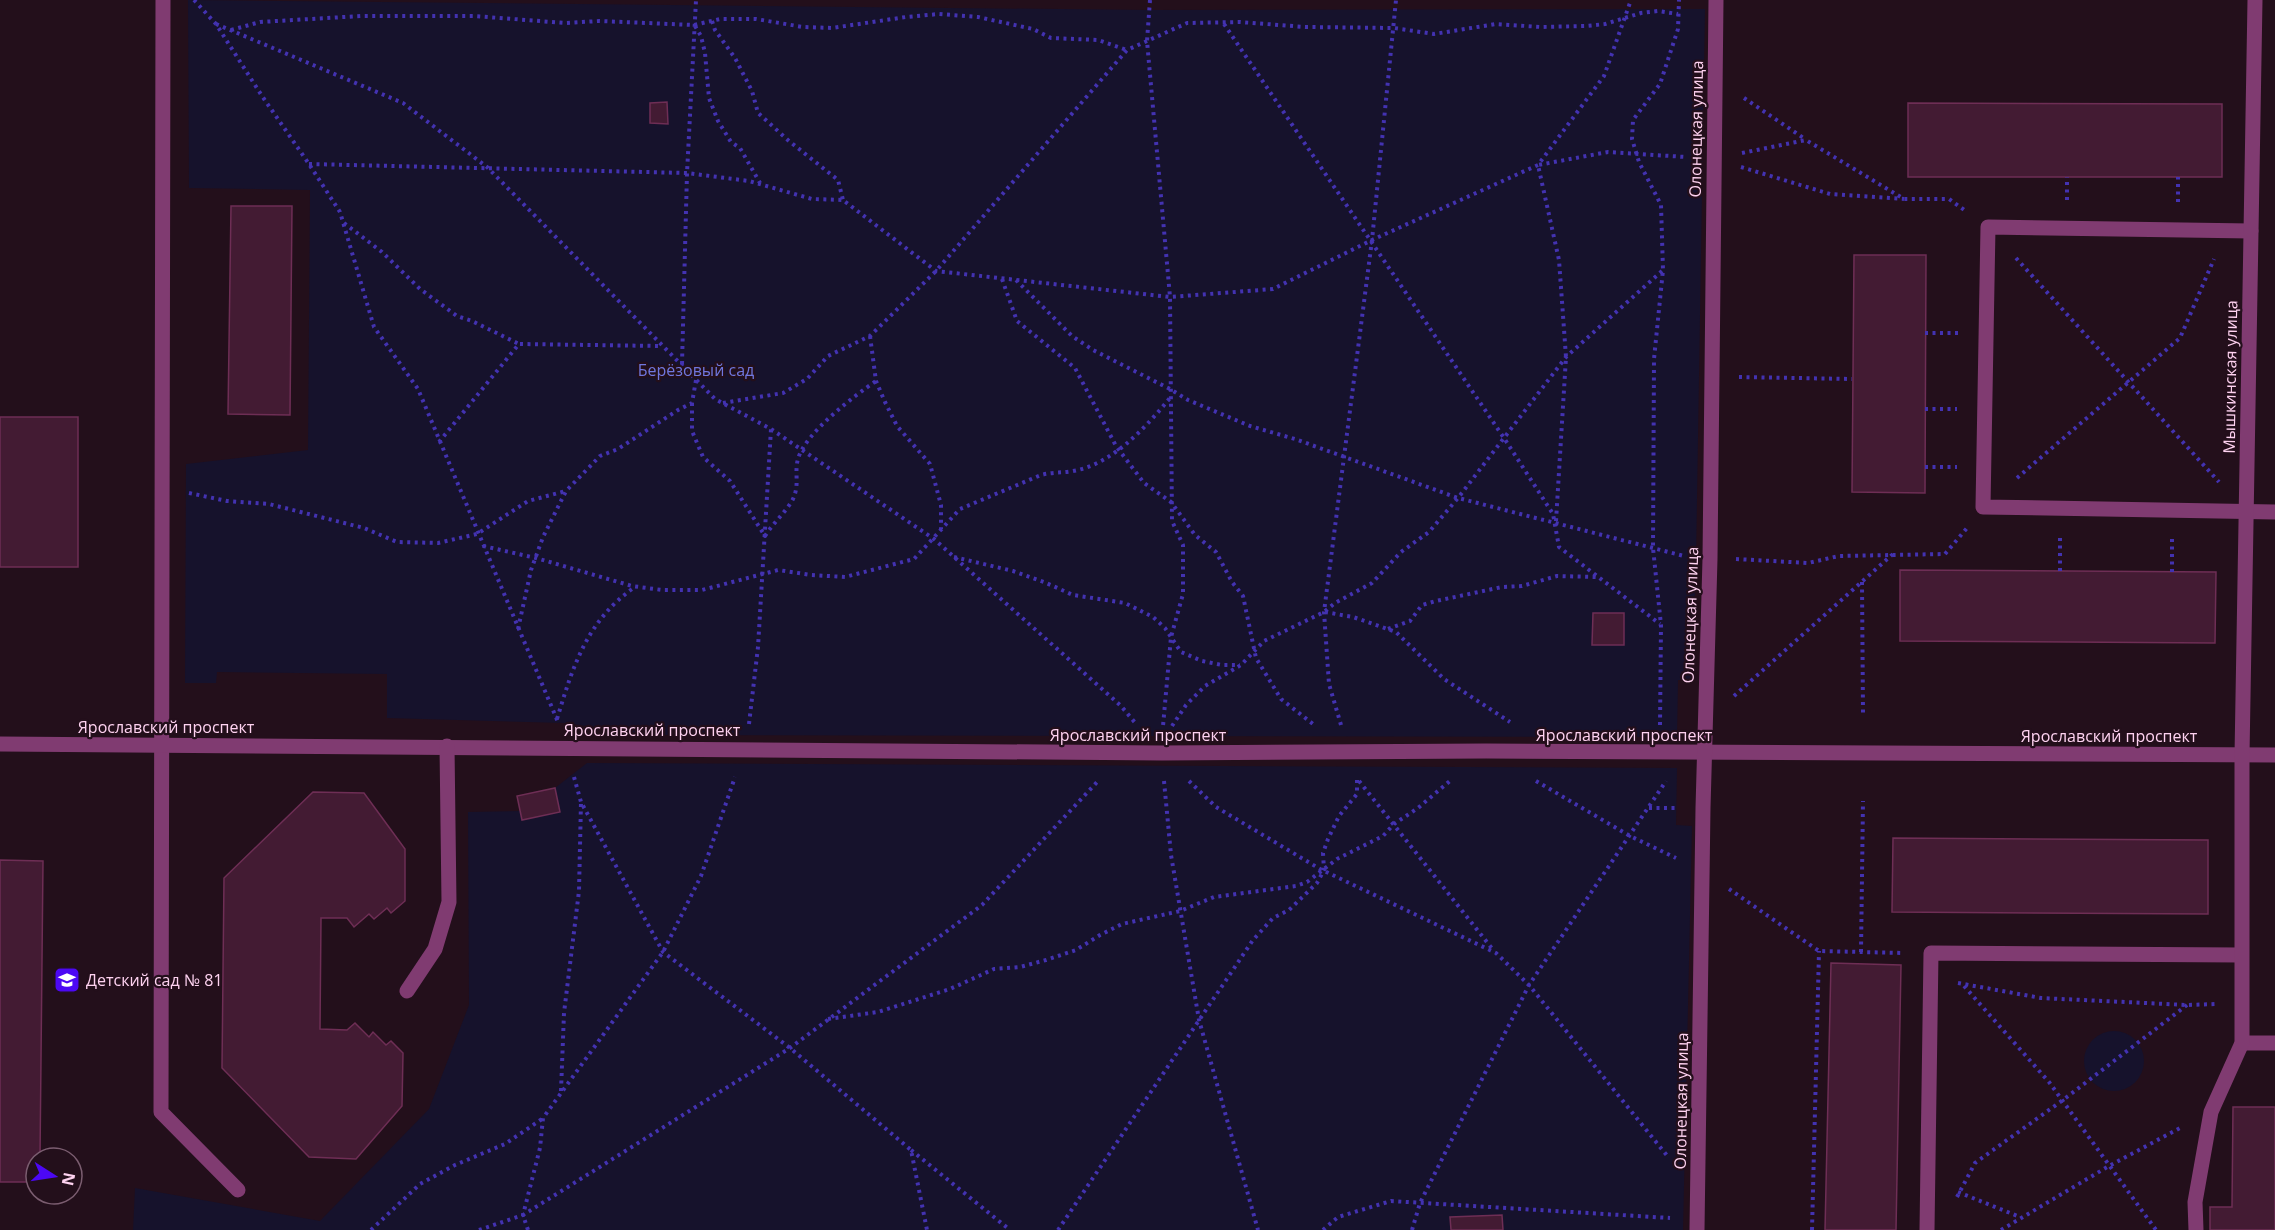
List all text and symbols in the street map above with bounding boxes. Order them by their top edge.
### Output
street label: Олонецкая улица [1684,60,1708,198]
street label: Мышкинская улица [2218,300,2242,454]
park label: Берёзовый сад [638,359,754,381]
street label: Олонецкая улица [1677,546,1703,684]
street label: Ярославский проспект [78,716,255,738]
street label: Ярославский проспект [564,719,741,741]
street label: Ярославский проспект [1050,724,1227,746]
street label: Ярославский проспект [1536,724,1713,746]
street label: Ярославский проспект [2021,725,2198,747]
school or university icon: Детский сад № 81 [52,965,82,995]
place label: Детский сад № 81 [86,969,223,991]
street label: Олонецкая улица [1669,1032,1693,1170]
north arrow [24,1146,84,1206]
text: N [57,1170,81,1188]

